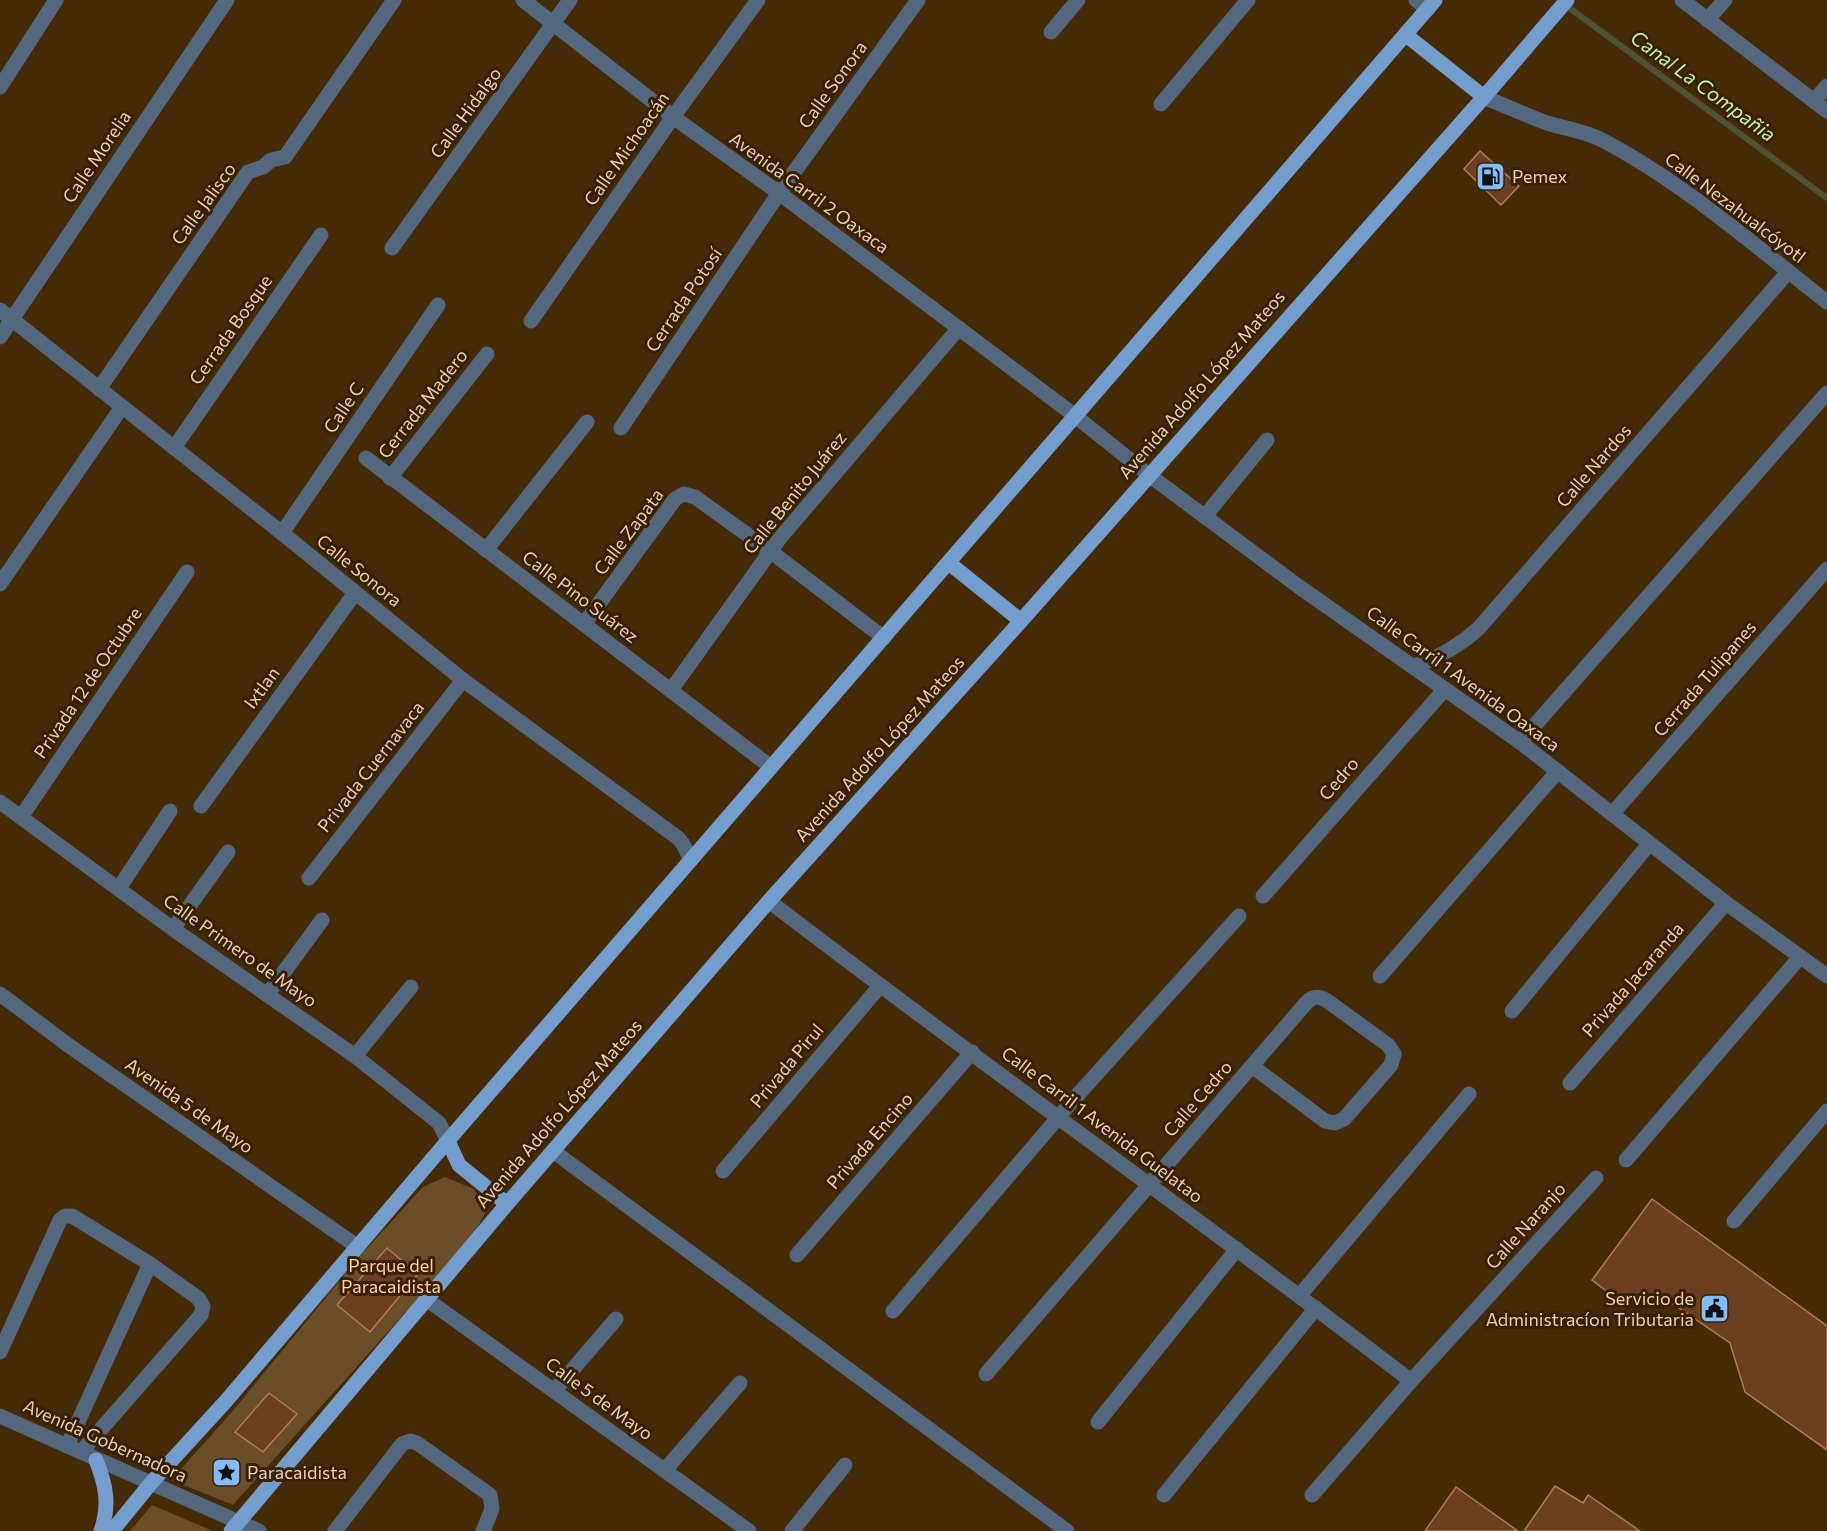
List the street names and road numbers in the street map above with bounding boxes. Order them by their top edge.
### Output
street label: Calle Sonora [793,36,871,132]
street label: Calle Hidalgo [425,63,505,162]
street label: Calle Michoacán [579,87,674,209]
street label: Calle Morelia [57,106,135,207]
street label: Avenida Carril 2 Oaxaca [725,127,894,258]
street label: Calle Nezahualcóyotl [1661,147,1810,267]
street label: Calle Jalisco [166,158,240,249]
street label: Cerrada Potosí [640,242,727,356]
street label: Cerrada Bosque [184,270,276,389]
street label: Avenida Adolfo López Mateos [1113,286,1289,483]
street label: Cerrada Madero [373,344,472,462]
street label: Calle C [318,378,368,437]
street label: Calle Nardos [1551,419,1635,511]
street label: Calle Benito Juárez [738,427,850,558]
street label: Calle Zapata [589,484,668,579]
street label: Calle Sonora [313,529,406,611]
street label: Calle Pino Suárez [518,545,643,647]
street label: Calle Carril 1 Avenida Oaxaca [1363,601,1565,756]
street label: Privada 12 de Octubre [28,603,146,762]
street label: Cerrada Tulipanes [1648,616,1760,741]
street label: Avenida Adolfo López Mateos [790,651,969,846]
street label: Ixtlan [239,662,284,713]
street label: Privada Cuernavaca [312,696,428,836]
street label: Cedro [1314,752,1363,804]
street label: Calle Primero de Mayo [159,889,322,1012]
street label: Privada Jacaranda [1577,918,1688,1041]
street label: Avenida Adolfo López Mateos [470,1015,646,1212]
street label: Privada Pirul [745,1019,828,1112]
street label: Calle Carril 1 Avenida Guelatao [998,1041,1208,1207]
street label: Avenida 5 de Mayo [121,1053,258,1158]
street label: Calle Cedro [1158,1056,1236,1141]
street label: Privada Encino [821,1088,917,1193]
street label: Calle Naranjo [1481,1178,1570,1273]
street label: Calle 5 de Mayo [542,1352,657,1444]
street label: Avenida Gobernadora [20,1394,191,1486]

